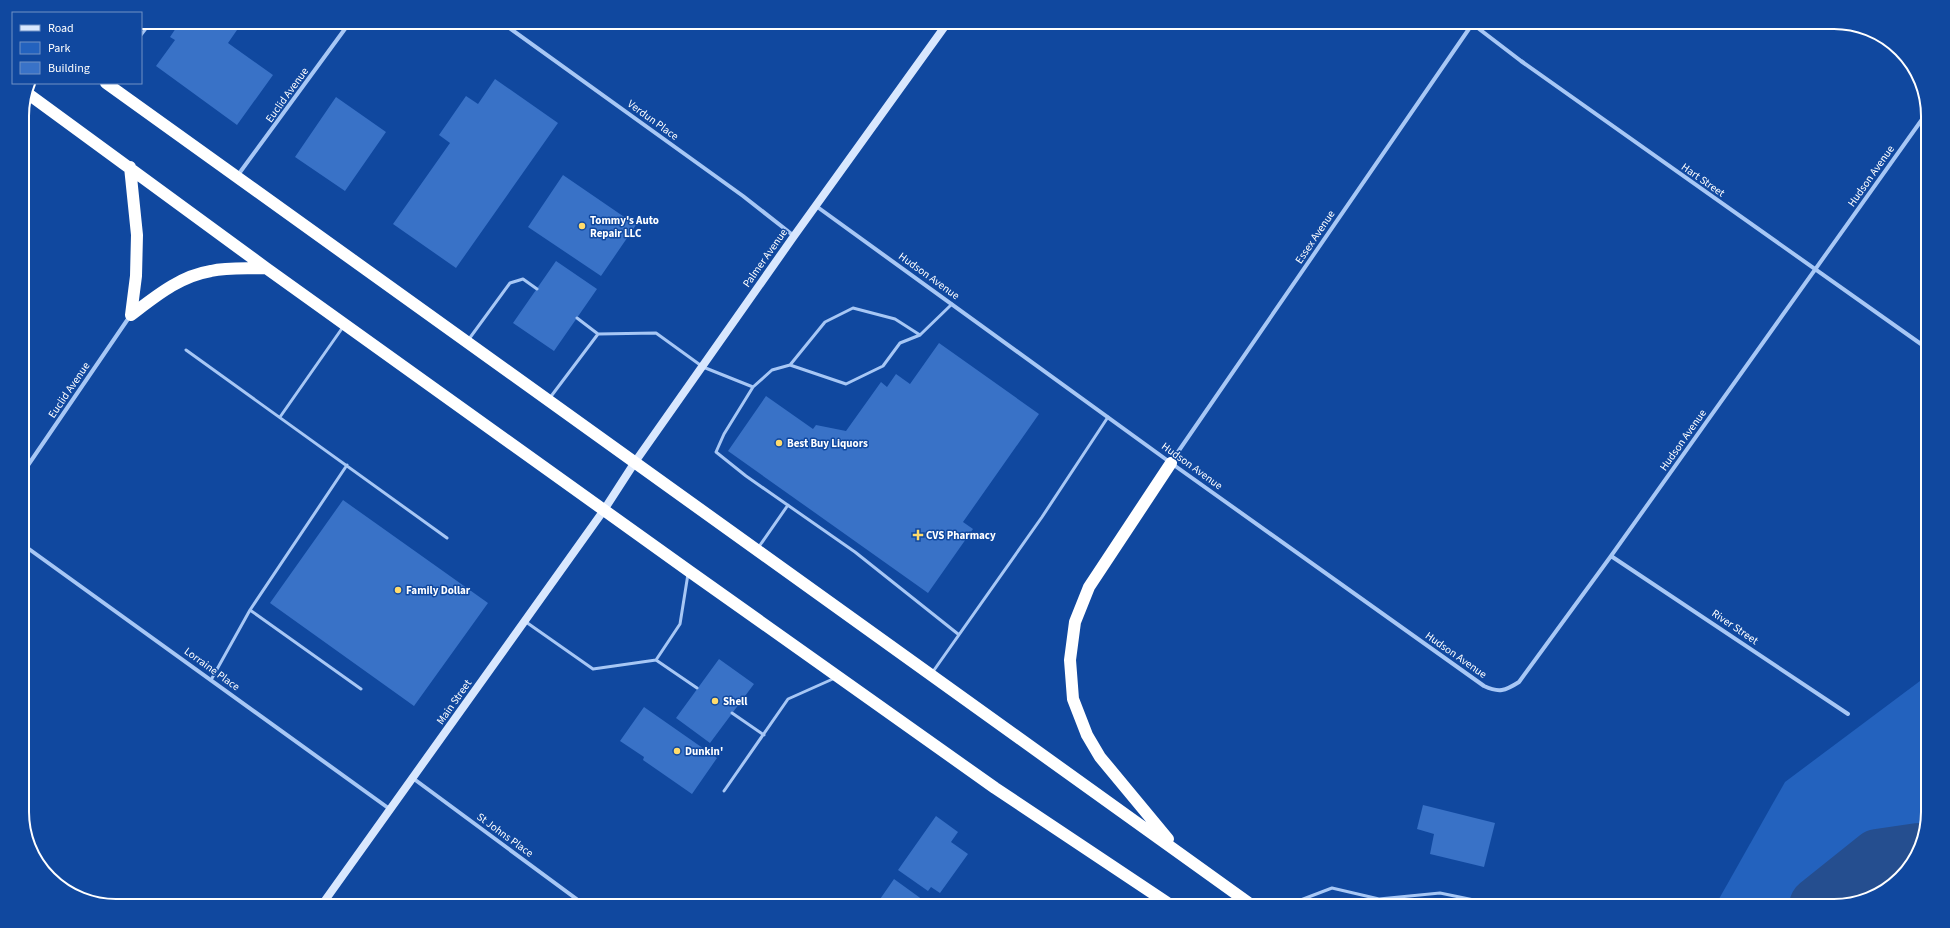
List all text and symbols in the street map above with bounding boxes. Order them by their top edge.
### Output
legend [12,12,142,84]
text: Road [48,20,74,37]
text: Park [48,40,70,57]
text: Building [48,60,90,77]
street label: Euclid Avenue [262,64,312,126]
street label: Verdun Place [624,96,682,144]
street label: Hudson Avenue [1844,142,1898,210]
street label: Hart Street [1678,160,1728,201]
street label: Essex Avenue [1292,207,1339,267]
place label: Tommy's Auto Repair LLC [590,213,659,241]
marker: Tommy's Auto Repair LLC [577,221,587,231]
street label: Palmer Avenue [739,225,791,290]
street label: Hudson Avenue [895,249,963,304]
street label: Euclid Avenue [45,359,94,421]
street label: Hudson Avenue [1656,406,1710,474]
place label: Best Buy Liquors [787,436,868,451]
marker: Best Buy Liquors [774,438,784,448]
street label: Hudson Avenue [1158,439,1226,494]
place label: CVS Pharmacy [926,528,996,543]
marker: CVS Pharmacy [913,530,923,540]
place label: Family Dollar [406,583,471,598]
marker: Family Dollar [393,585,403,595]
street label: River Street [1709,606,1761,648]
street label: Hudson Avenue [1422,628,1490,682]
street label: Lorraine Place [181,644,243,695]
street label: Main Street [433,676,475,728]
place label: Shell [723,694,748,709]
marker: Shell [710,696,720,706]
place label: Dunkin' [685,744,723,759]
marker: Dunkin' [672,746,682,756]
street label: St Johns Place [474,809,537,861]

